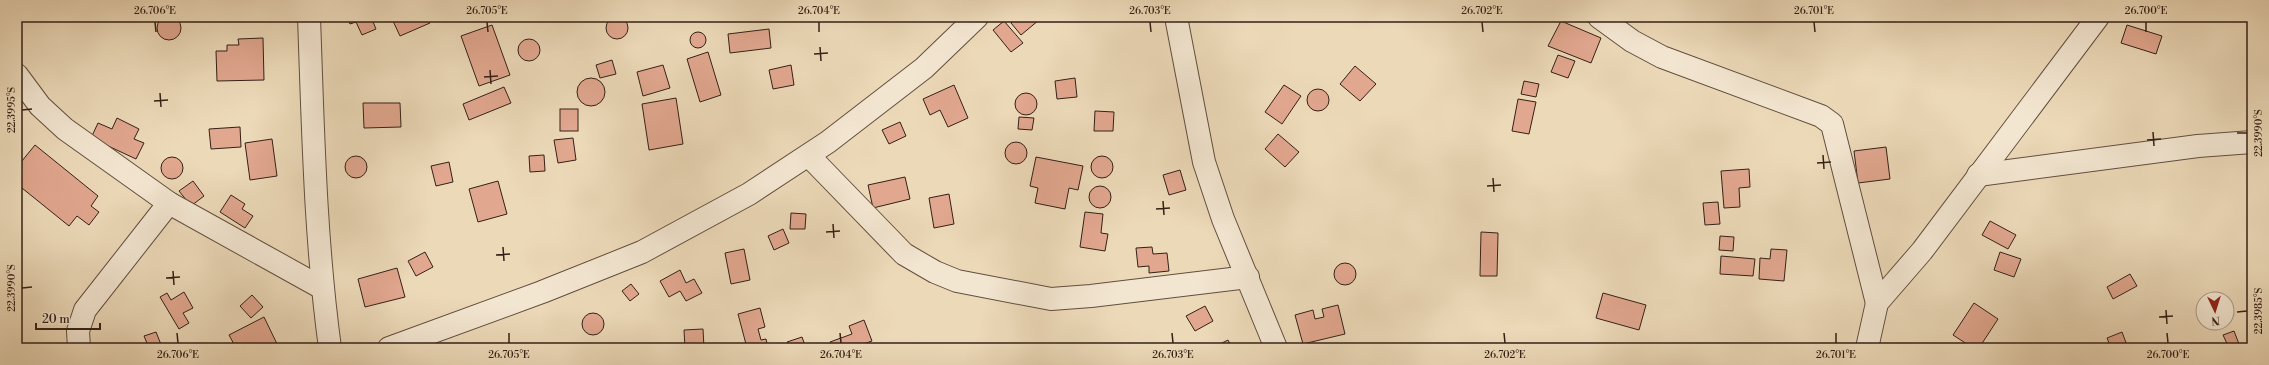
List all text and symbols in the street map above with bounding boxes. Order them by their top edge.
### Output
text: 26.706°E [134,5,176,17]
text: 26.705°E [466,5,508,17]
text: 26.704°E [798,5,840,17]
text: 26.703°E [1129,5,1171,17]
text: 26.702°E [1461,5,1503,17]
text: 26.701°E [1794,5,1834,17]
text: 26.700°E [2125,5,2167,17]
text: 22.3995°S [6,87,18,133]
text: 22.3990°S [2253,109,2265,157]
text: 22.3990°S [6,264,18,312]
text: 22.3985°S [2253,288,2265,334]
north arrow [2195,291,2235,331]
scale bar [36,305,100,331]
text: 20 m [42,312,70,327]
text: N [2211,313,2220,327]
text: 26.706°E [157,349,199,361]
text: 26.705°E [488,349,530,361]
text: 26.704°E [820,349,862,361]
text: 26.703°E [1152,349,1194,361]
text: 26.702°E [1484,349,1526,361]
text: 26.701°E [1816,349,1856,361]
text: 26.700°E [2147,349,2189,361]

